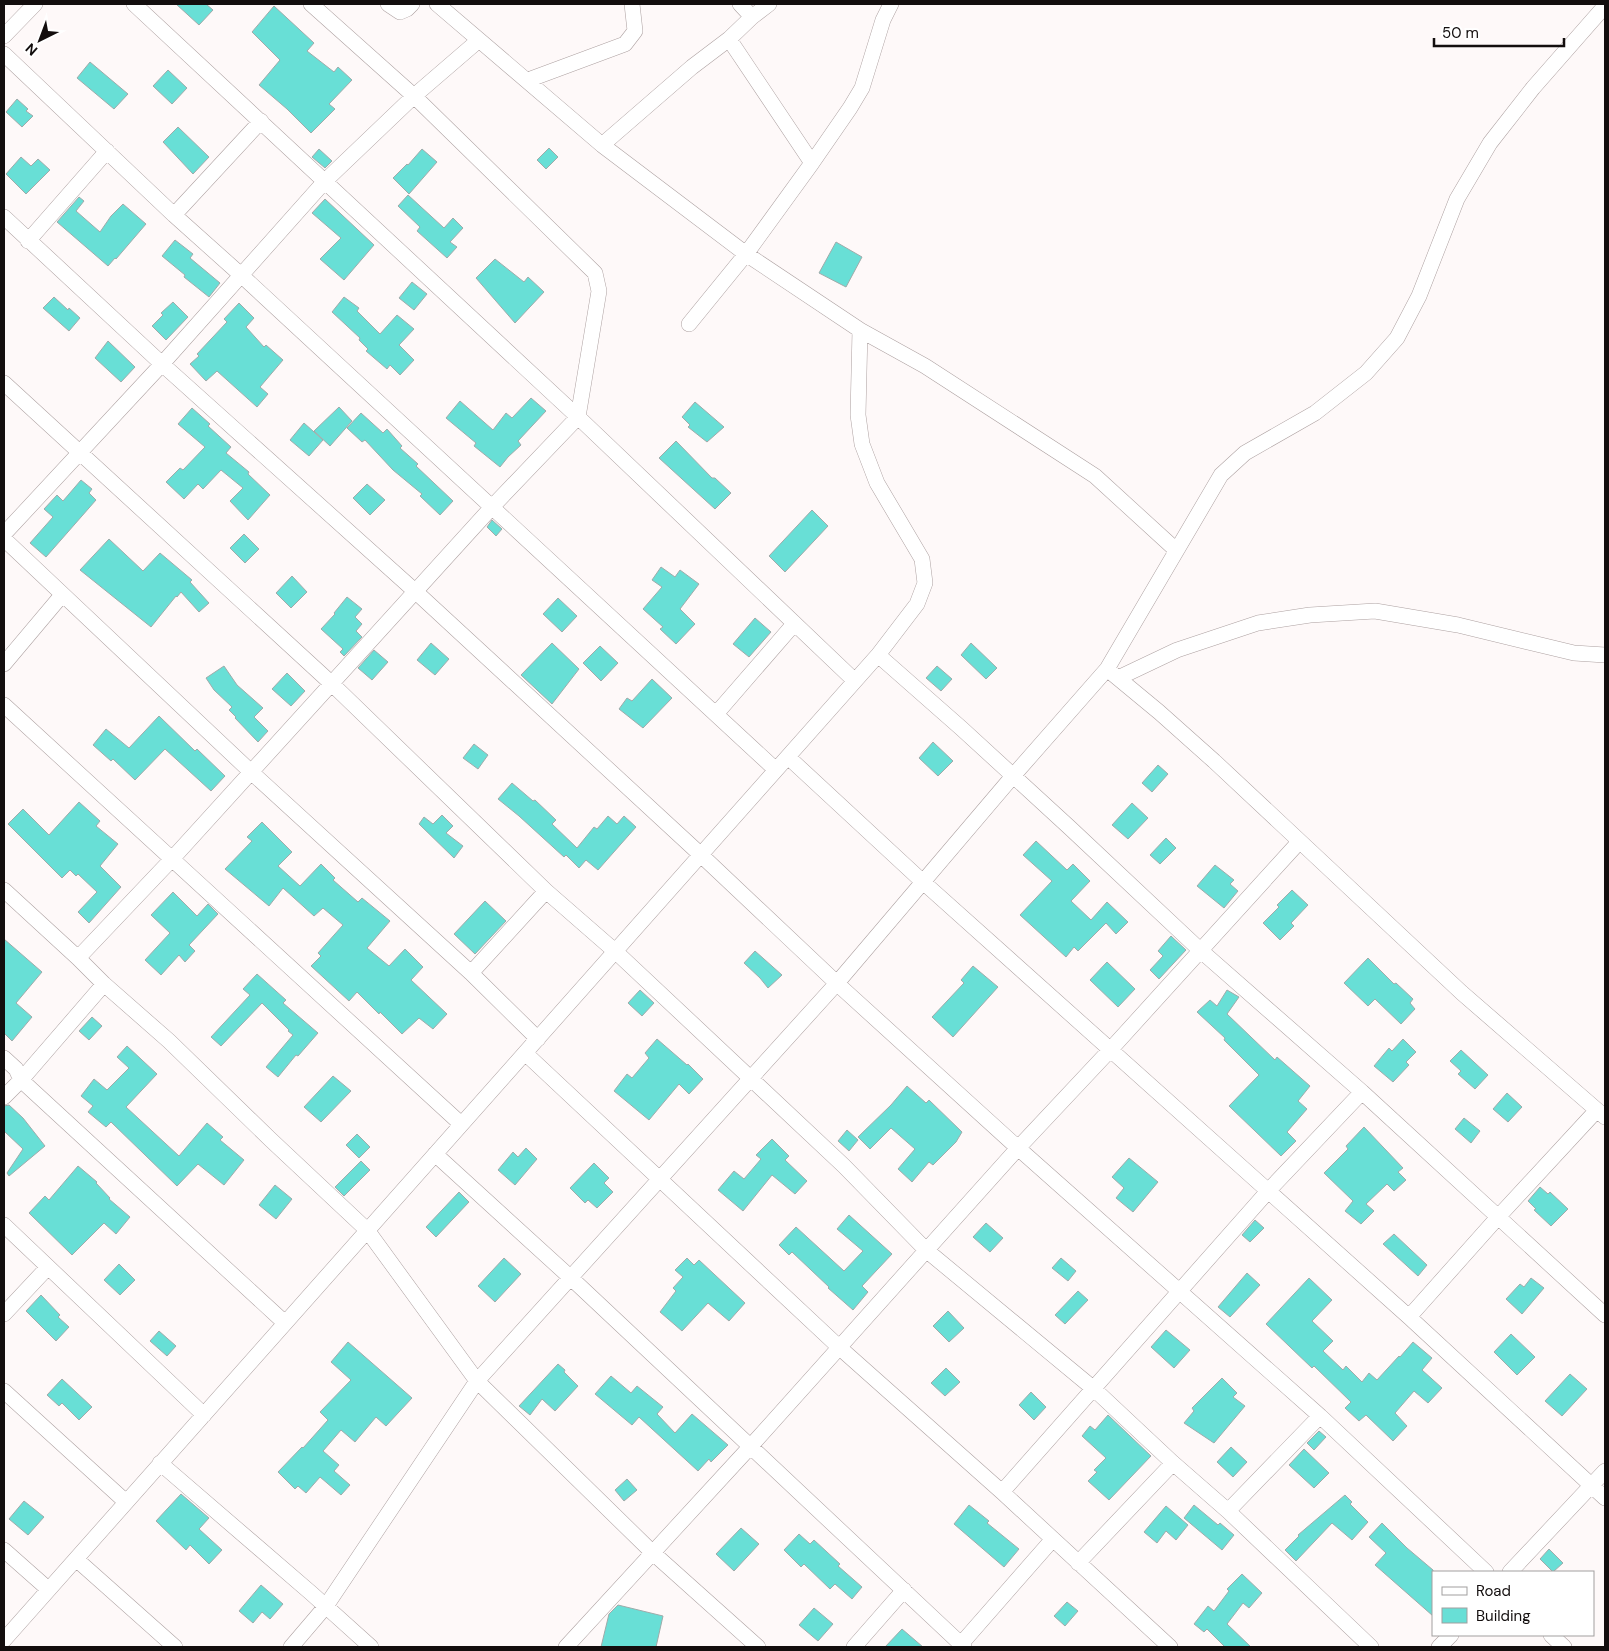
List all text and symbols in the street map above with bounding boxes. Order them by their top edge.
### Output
north arrow [15,15,65,65]
scale bar [1434,15,1564,47]
text: 50 m [1442,23,1479,43]
text: N [21,40,41,60]
legend [1432,1571,1594,1636]
text: Road [1476,1581,1511,1601]
text: Building [1476,1606,1531,1626]

